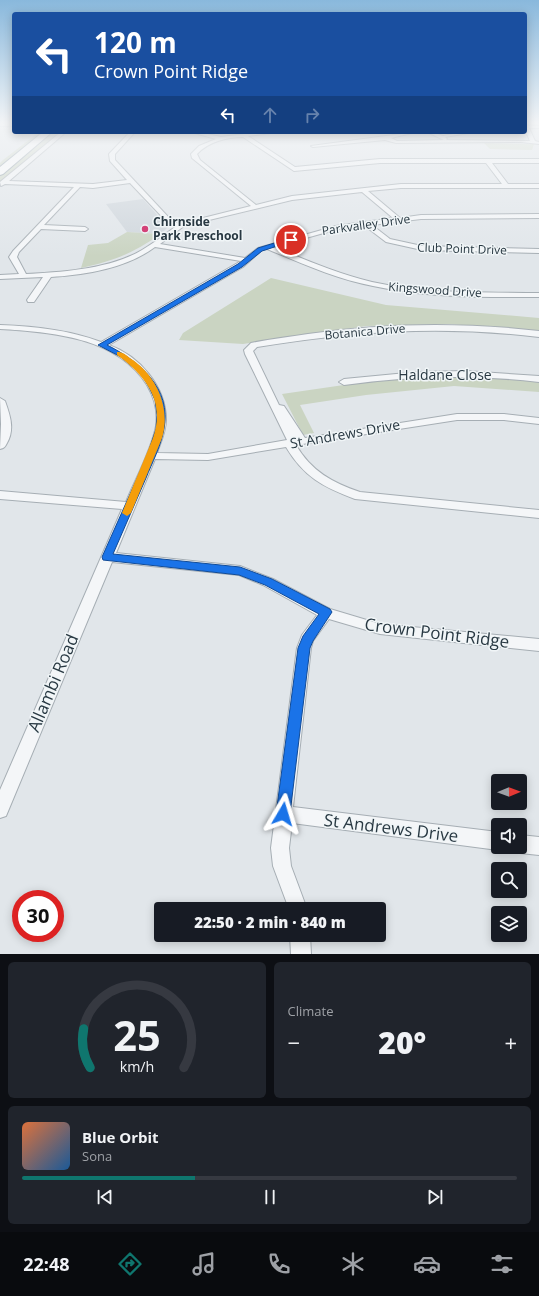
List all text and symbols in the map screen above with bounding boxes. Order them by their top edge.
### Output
text: 120 m [94,23,177,61]
icon: left [28,28,80,80]
text: Crown Point Ridge [94,59,248,83]
icon: left [217,104,239,126]
icon: ahead [259,104,281,126]
icon: right [301,104,323,126]
street label: Parkvalley Drive [321,210,411,239]
place label: Chirnside Park Preschool [153,213,242,244]
pin [274,223,308,257]
marker: Chirnside Park Preschool [140,224,150,234]
icon: arrive [280,229,302,251]
street label: Club Point Drive [417,238,508,259]
street label: Kingswood Drive [388,278,483,301]
street label: Botanica Drive [324,319,406,344]
street label: Haldane Close [398,365,492,384]
street label: St Andrews Drive [288,414,402,453]
street label: Crown Point Ridge [363,612,511,653]
street label: Allambi Road [22,630,83,735]
north arrow [491,774,527,810]
map controls [491,774,527,942]
position arrow [262,793,304,835]
street label: St Andrews Drive [323,808,460,847]
button: sound [491,818,527,854]
button: search [491,862,527,898]
speed limit sign: 30 [12,890,64,942]
button: layers [491,906,527,942]
text: 22:50 · 2 min · 840 m [194,912,346,932]
text: Climate [288,1002,333,1020]
text: 25 [113,1007,161,1063]
text: 20° [378,1022,426,1063]
text: − [288,1027,300,1057]
text: + [504,1027,517,1057]
text: km/h [119,1057,154,1076]
text: Blue Orbit [82,1127,159,1147]
text: Sona [82,1147,112,1165]
icon: previous [94,1186,116,1208]
icon: pause [259,1186,281,1208]
icon: next [424,1186,446,1208]
icon: directions [116,1250,144,1278]
icon: music [190,1250,218,1278]
icon: phone [265,1250,293,1278]
icon: climate [339,1250,367,1278]
icon: car [413,1250,441,1278]
icon: filters [488,1250,516,1278]
text: 22:48 [23,1252,70,1276]

